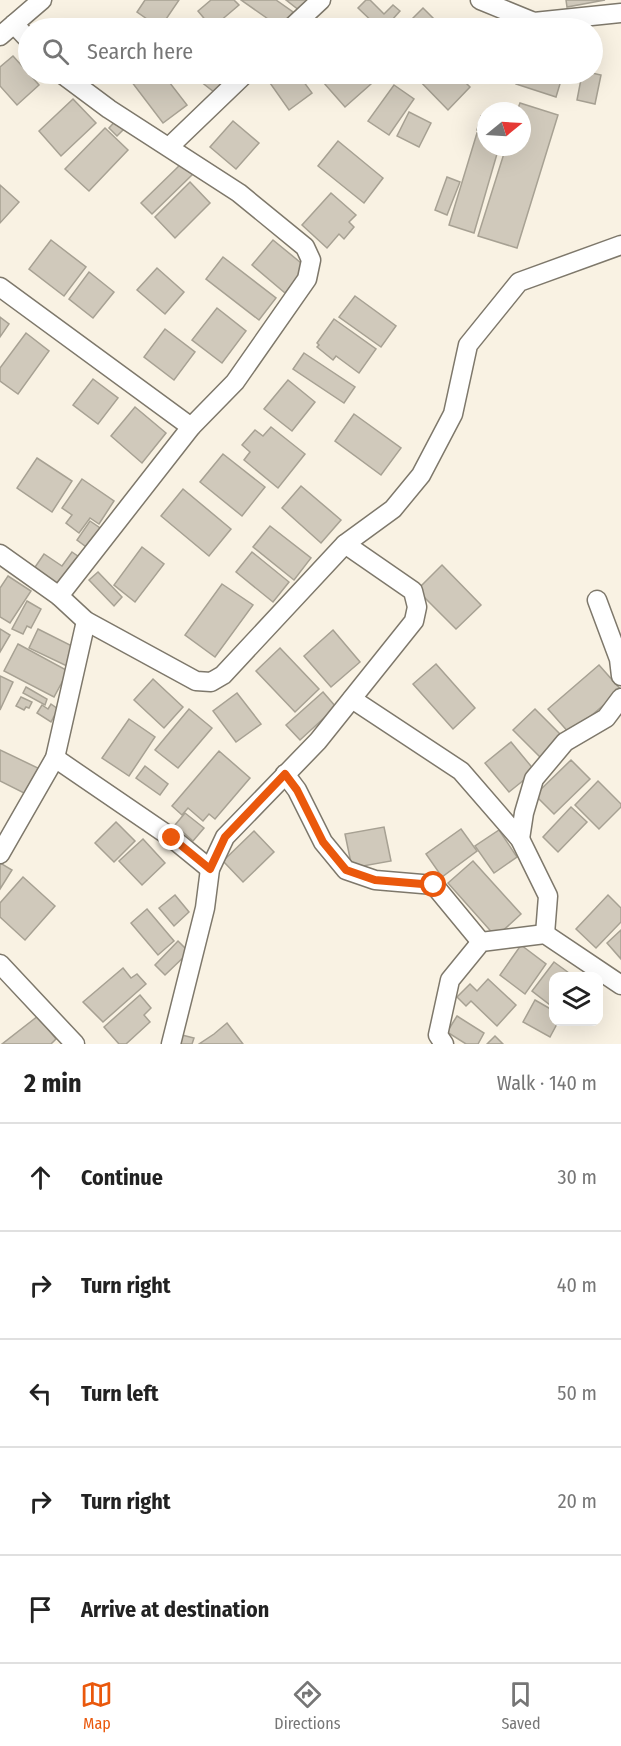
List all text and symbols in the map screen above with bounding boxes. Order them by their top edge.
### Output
search box [18,18,603,84]
icon: search [39,35,72,68]
text: Search here [87,38,193,65]
north arrow [477,102,531,156]
route end [158,824,184,850]
route start [420,871,446,897]
map controls [549,972,603,1026]
button: layers [549,972,603,1026]
text: 2 min [24,1068,82,1099]
text: Walk · 140 m [497,1071,597,1095]
icon: ahead [24,1161,57,1194]
text: Continue [81,1164,163,1191]
text: 30 m [557,1165,597,1189]
icon: right [24,1269,57,1302]
text: Turn right [81,1272,170,1299]
text: 40 m [557,1273,597,1297]
icon: left [24,1377,57,1410]
text: Turn left [81,1380,159,1407]
text: 50 m [557,1381,597,1405]
icon: right [24,1485,57,1518]
text: Turn right [81,1488,170,1515]
text: 20 m [558,1489,597,1513]
icon: arrive [24,1593,57,1626]
text: Arrive at destination [81,1596,269,1623]
tab: Map [80,1678,113,1733]
tab: Directions [274,1678,341,1733]
tab: Saved [501,1678,541,1733]

